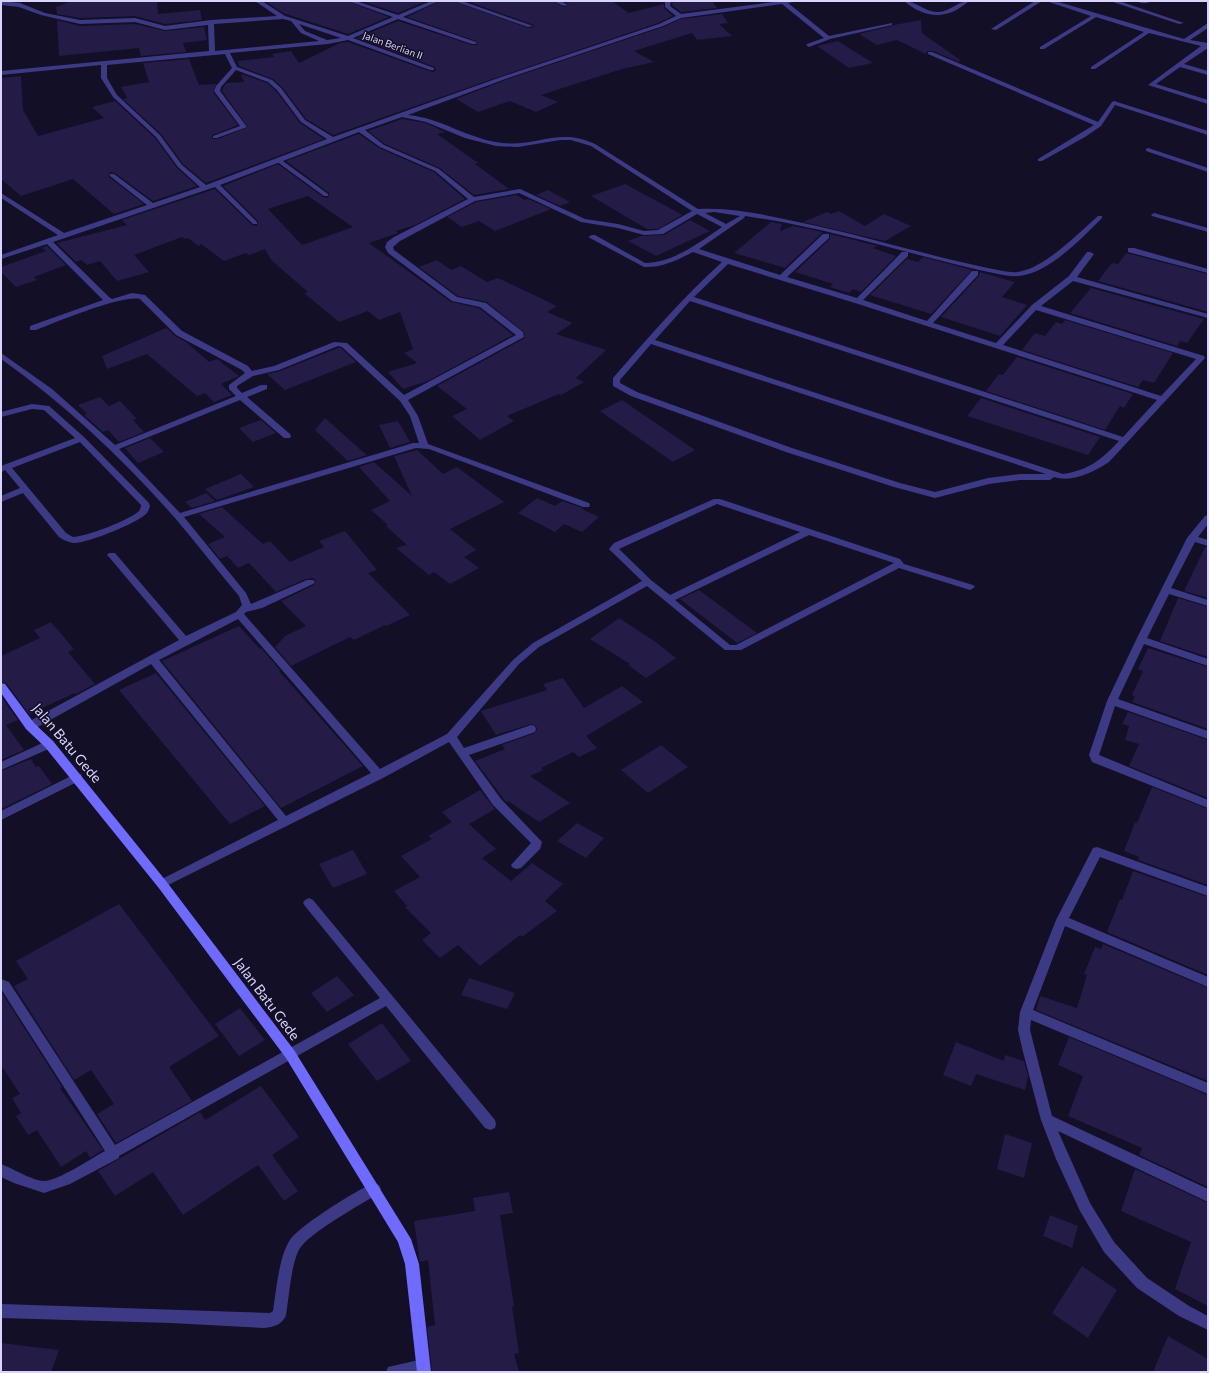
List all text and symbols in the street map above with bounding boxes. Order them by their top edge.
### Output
street label: Jalan Berlian II [361,29,425,61]
street label: Jalan Batu Gede [29,699,106,786]
street label: Jalan Batu Gede [231,954,304,1043]

